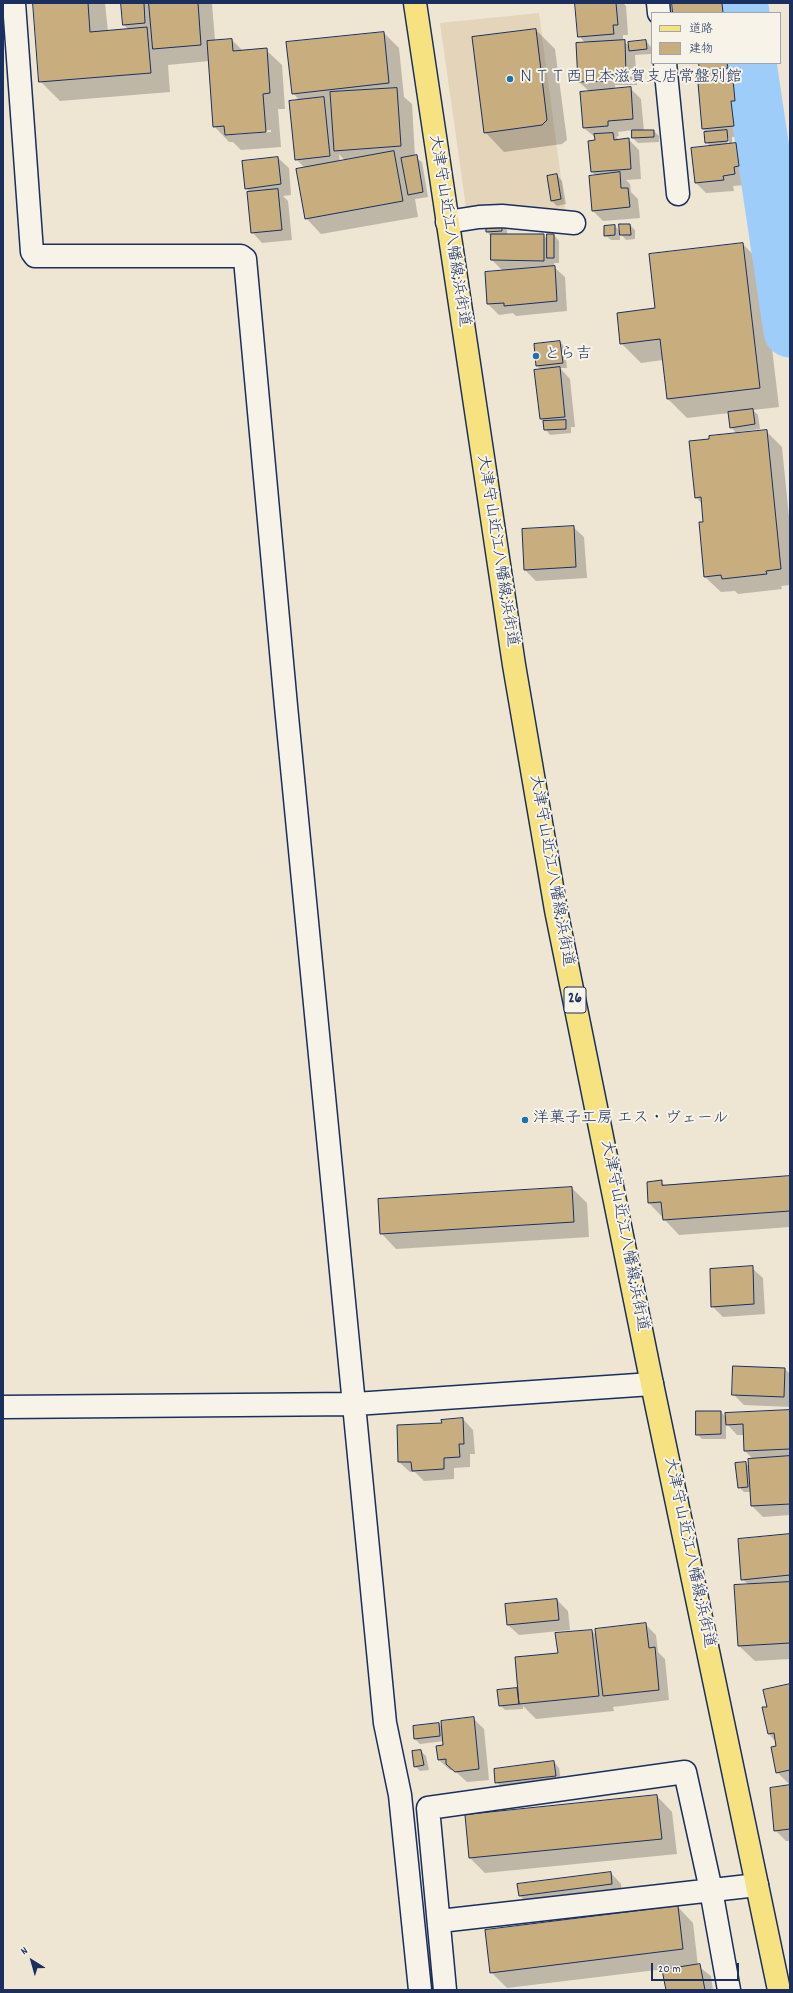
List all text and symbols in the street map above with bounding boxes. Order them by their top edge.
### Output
legend [651,12,781,64]
text: 道路 [689,21,713,38]
text: 建物 [689,41,713,58]
place label: ＮＴＴ西日本滋賀支店常盤別館 [518,69,742,89]
marker: ＮＴＴ西日本滋賀支店常盤別館 [505,74,515,84]
street label: 大津守山近江八幡線;浜街道 [423,133,473,329]
place label: とら吉 [544,346,592,366]
marker: とら吉 [531,351,541,361]
street label: 大津守山近江八幡線;浜街道 [471,453,521,649]
street label: 大津守山近江八幡線;浜街道 [524,774,576,968]
road number: 26 [564,987,586,1013]
place label: 洋菓子工房 エス・ヴェール [533,1110,729,1130]
marker: 洋菓子工房 エス・ヴェール [520,1115,530,1125]
street label: 大津守山近江八幡線;浜街道 [595,1139,651,1333]
street label: 大津守山近江八幡線;浜街道 [658,1456,718,1650]
north arrow [12,1941,52,1981]
text: N [18,1943,32,1959]
scale bar [653,1955,741,1981]
text: 20 m [658,1961,681,1978]

